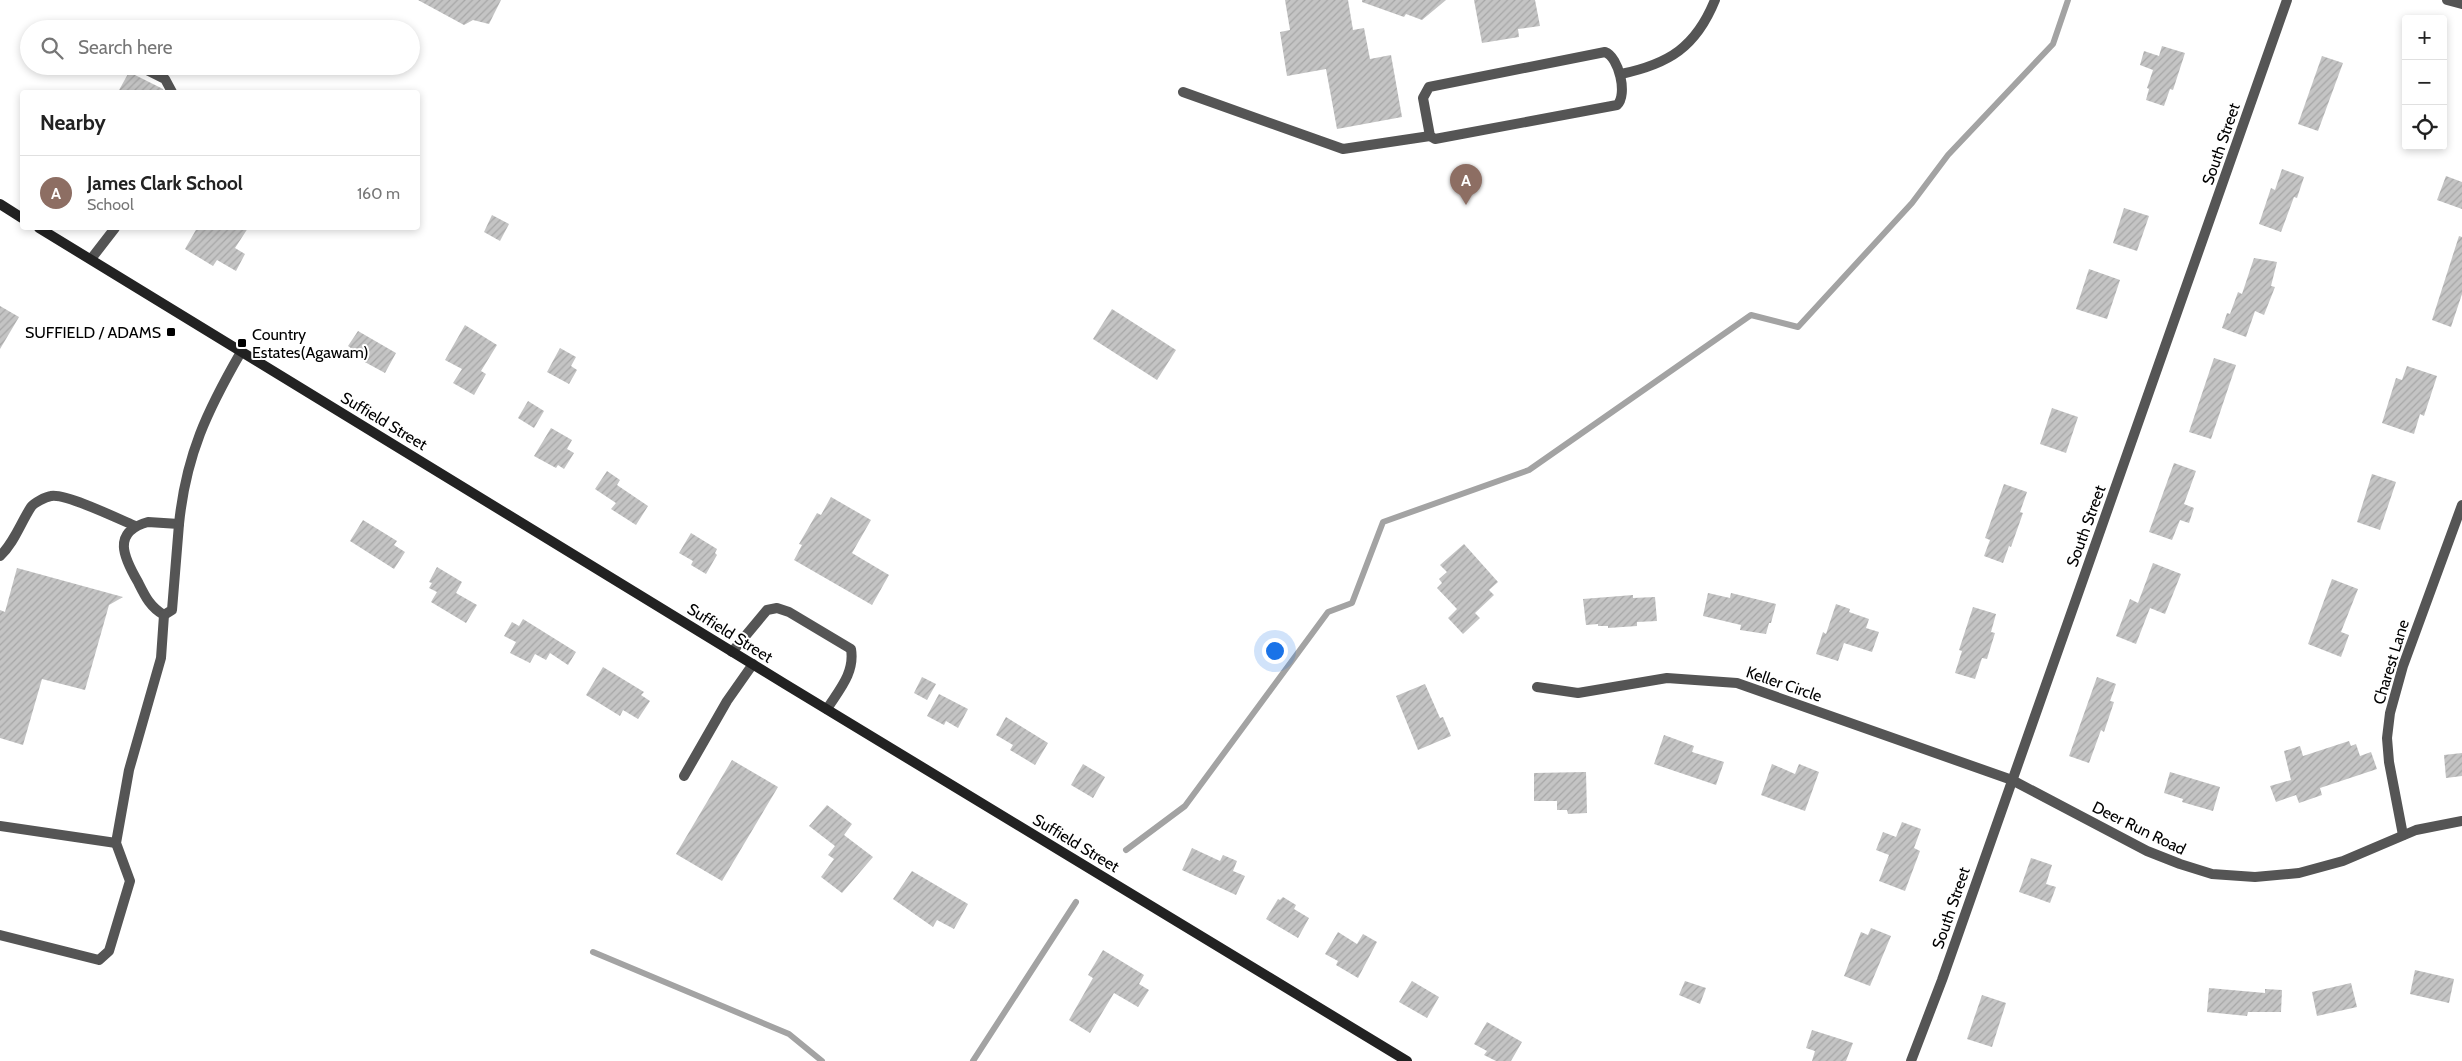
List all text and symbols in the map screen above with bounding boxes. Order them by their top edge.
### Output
map controls [2402,15,2447,150]
button: + [2402,15,2447,60]
search box [20,20,420,75]
icon: search [38,34,66,62]
text: Search here [78,36,172,59]
button: − [2402,60,2447,105]
street label: South Street [2198,100,2244,187]
button: locate [2402,105,2447,150]
text: Nearby [40,110,106,135]
pin: A [1450,164,1482,205]
text: James Clark School [87,172,243,195]
text: A [51,184,61,203]
text: 160 m [357,184,400,203]
text: School [87,195,134,214]
place label: SUFFIELD / ADAMS [25,323,161,342]
place label: Country Estates(Agawam) [252,325,369,362]
marker: SUFFIELD / ADAMS [165,326,177,338]
marker: Country Estates(Agawam) [236,337,248,349]
street label: Suffield Street [337,388,431,454]
street label: South Street [2062,482,2110,569]
street label: Suffield Street [684,599,777,667]
street label: Charest Lane [2369,617,2413,707]
your location [1262,638,1288,664]
street label: Keller Circle [1744,662,1824,706]
street label: Deer Run Road [2089,797,2189,859]
street label: Suffield Street [1029,810,1123,876]
street label: South Street [1928,864,1974,951]

